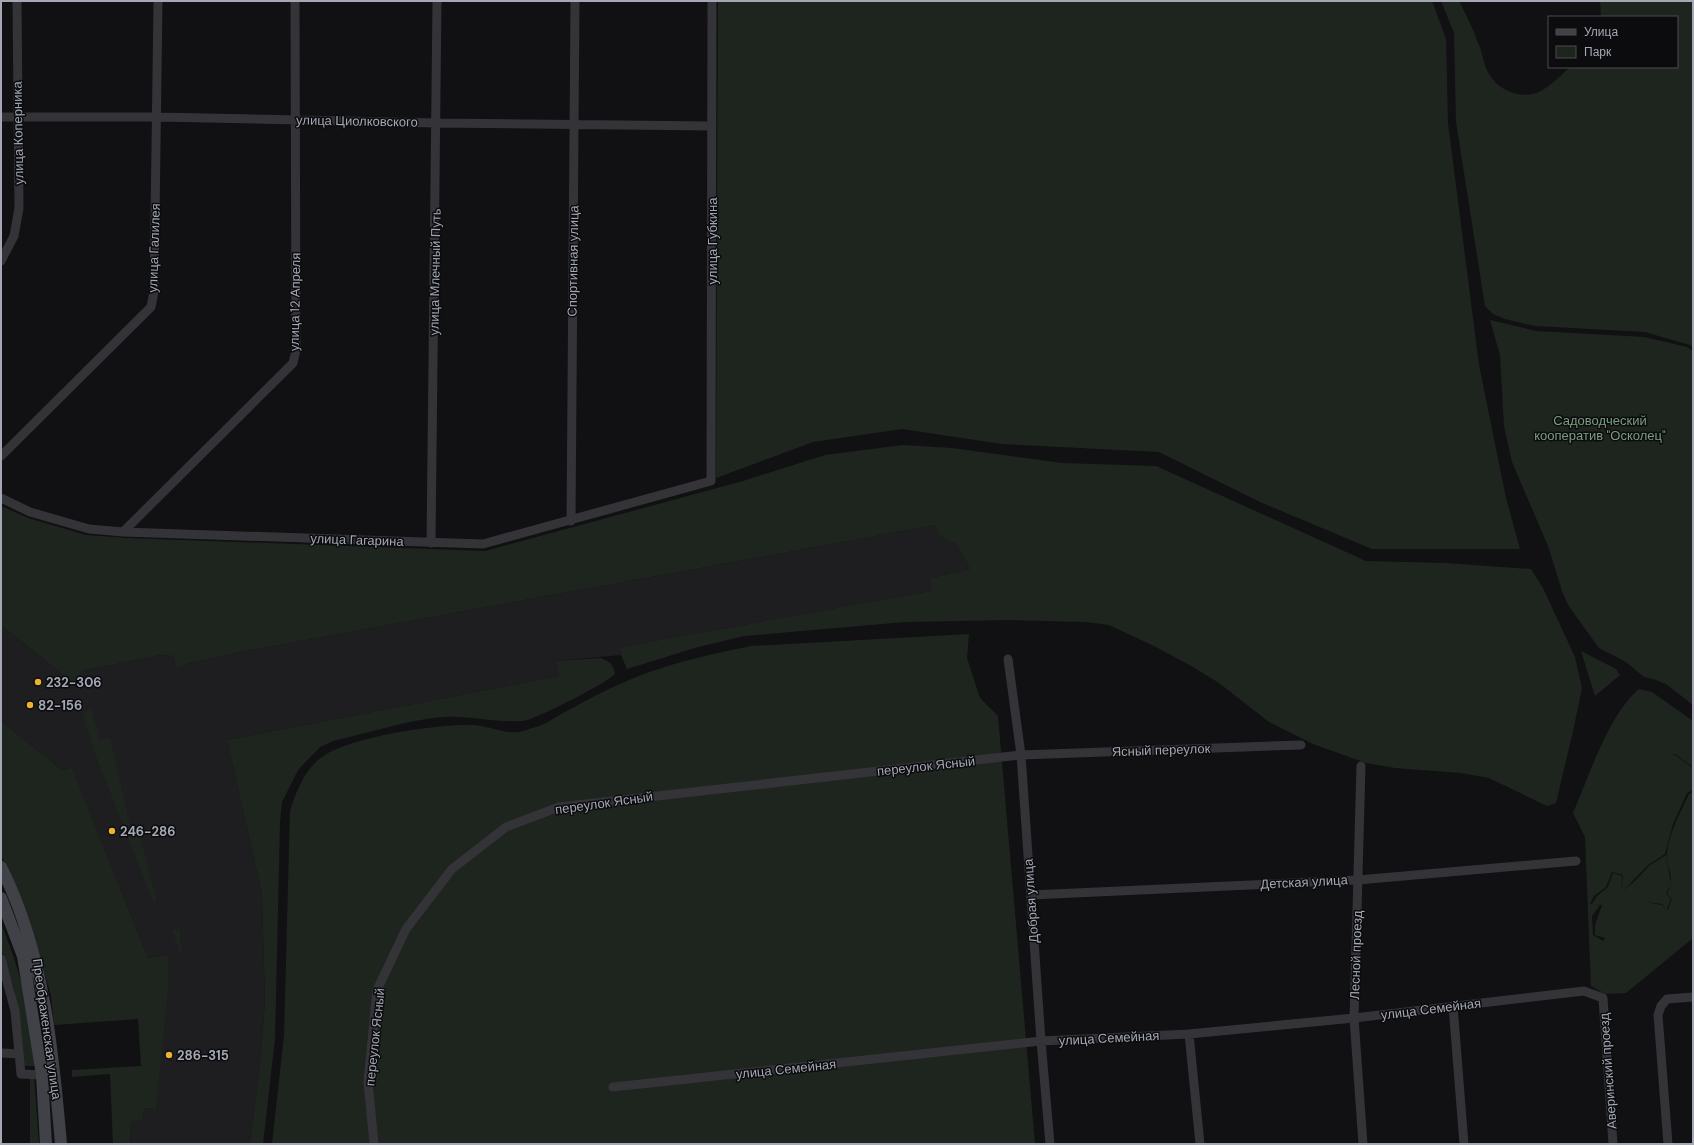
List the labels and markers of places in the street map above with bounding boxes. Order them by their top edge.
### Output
place label: 232-306 [46,674,102,691]
marker: 232-306 [33,677,43,687]
place label: 82-156 [38,697,82,714]
marker: 82-156 [25,700,35,710]
place label: 246-286 [120,823,175,840]
marker: 246-286 [107,826,117,836]
place label: 286-315 [177,1047,229,1064]
marker: 286-315 [164,1050,174,1060]

